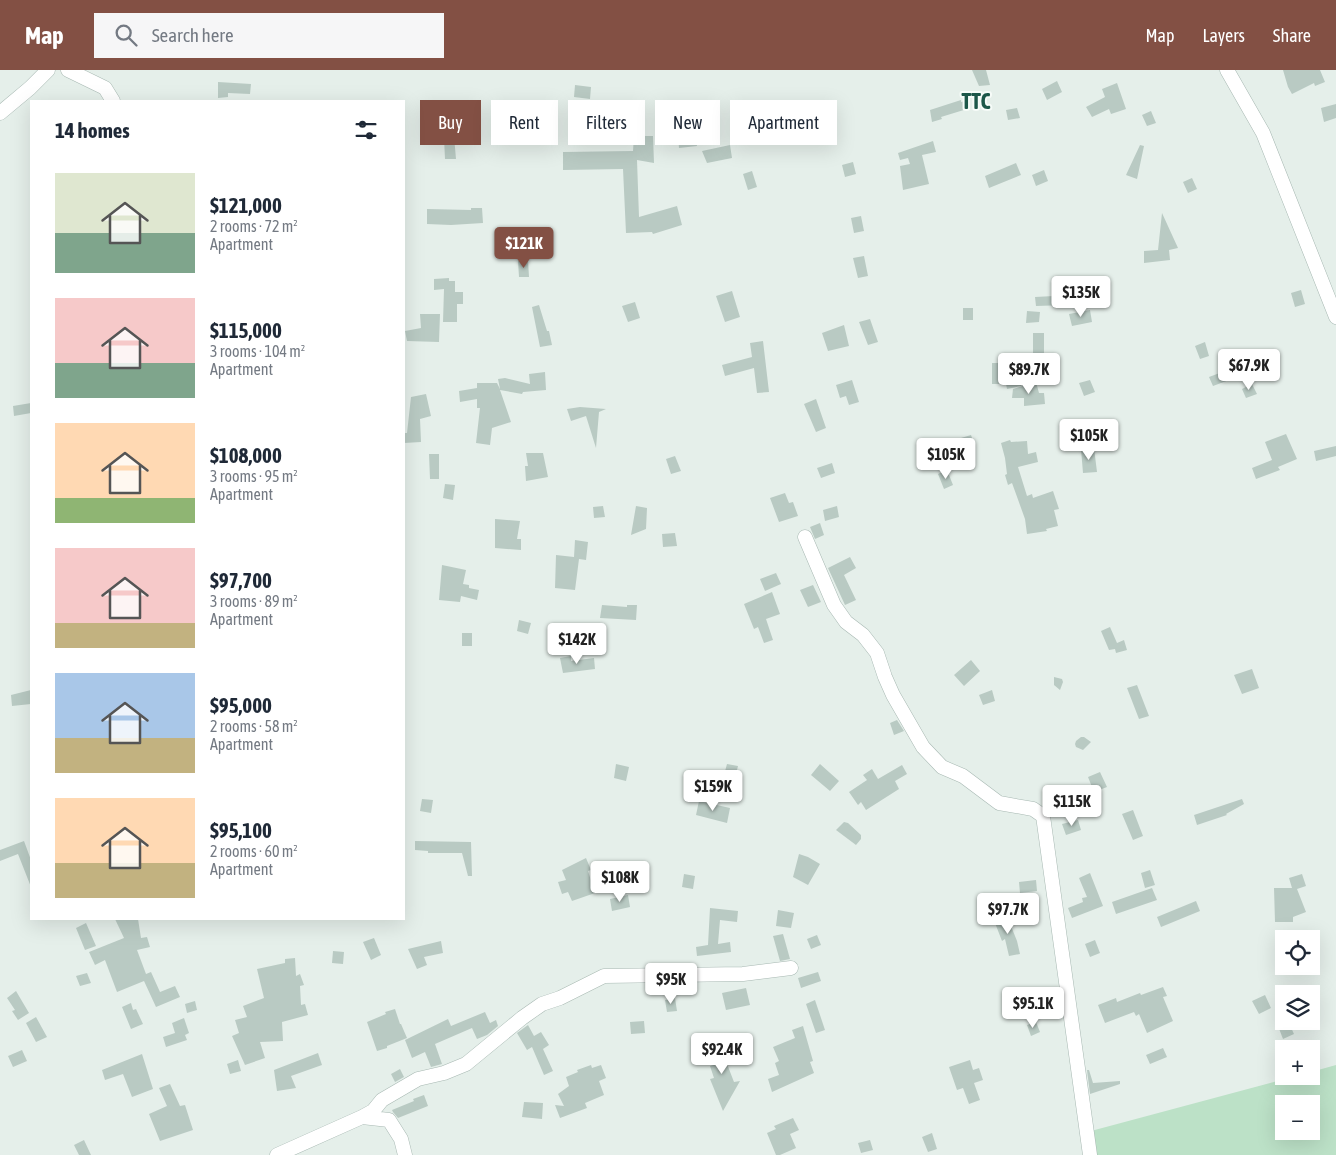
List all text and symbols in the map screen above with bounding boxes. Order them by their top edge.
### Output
search box [94,13,444,58]
icon: search [112,21,140,49]
text: Map [25,22,64,49]
text: Search here [152,24,234,46]
text: Map [1145,25,1174,46]
text: Layers [1202,25,1245,46]
text: Share [1273,25,1311,46]
district label: TTC [962,88,990,114]
chip: Buy [420,100,481,145]
chip: Rent [491,100,558,145]
chip: Filters [568,100,645,145]
chip: New [655,100,720,145]
chip: Apartment [730,100,837,145]
icon: filters [352,116,380,144]
text: 14 homes [55,118,130,142]
icon: home [95,193,155,253]
text: $121,000 [210,193,282,217]
text: 2 rooms · 72 m² [210,217,298,235]
pin: $121K [489,226,559,269]
text: $121K [505,234,543,252]
text: Apartment [210,235,273,253]
pin: $135K [1046,276,1116,318]
text: $135K [1062,283,1100,301]
icon: home [95,318,155,378]
text: $115,000 [210,318,282,342]
text: 3 rooms · 104 m² [210,342,305,360]
pin: $67.9K [1208,348,1290,391]
pin: $89.7K [988,352,1070,395]
text: $67.9K [1229,356,1269,374]
text: Apartment [210,360,273,378]
text: $89.7K [1009,360,1049,378]
pin: $105K [1054,418,1124,461]
text: $105K [1070,426,1108,444]
pin: $105K [911,438,981,480]
icon: home [95,443,155,503]
text: $108,000 [210,443,282,467]
text: $105K [927,445,965,463]
text: 3 rooms · 95 m² [210,467,298,485]
text: Apartment [210,485,273,503]
icon: home [95,568,155,628]
text: $97,700 [210,568,272,592]
text: 3 rooms · 89 m² [210,592,298,610]
text: Apartment [210,610,273,628]
pin: $142K [542,622,612,665]
text: $142K [558,630,596,648]
icon: home [95,693,155,753]
text: $95,000 [210,693,272,717]
text: 2 rooms · 58 m² [210,717,298,735]
text: Apartment [210,735,273,753]
pin: $159K [678,770,748,812]
text: $159K [694,777,732,795]
pin: $115K [1037,784,1107,827]
text: $115K [1053,792,1091,810]
icon: home [95,818,155,878]
text: $95,100 [210,818,272,842]
text: 2 rooms · 60 m² [210,842,298,860]
text: Apartment [210,860,273,878]
pin: $108K [585,860,655,903]
text: $108K [601,868,639,886]
pin: $97.7K [967,892,1049,935]
text: $97.7K [988,900,1028,918]
map controls [1275,930,1320,1140]
button: locate [1275,930,1320,975]
pin: $95K [641,962,701,1005]
text: $95K [656,970,686,988]
button: layers [1275,985,1320,1030]
pin: $95.1K [992,986,1074,1029]
text: $95.1K [1013,994,1053,1012]
pin: $92.4K [681,1032,763,1075]
text: $92.4K [702,1040,742,1058]
button: + [1275,1040,1320,1085]
button: − [1275,1095,1320,1140]

